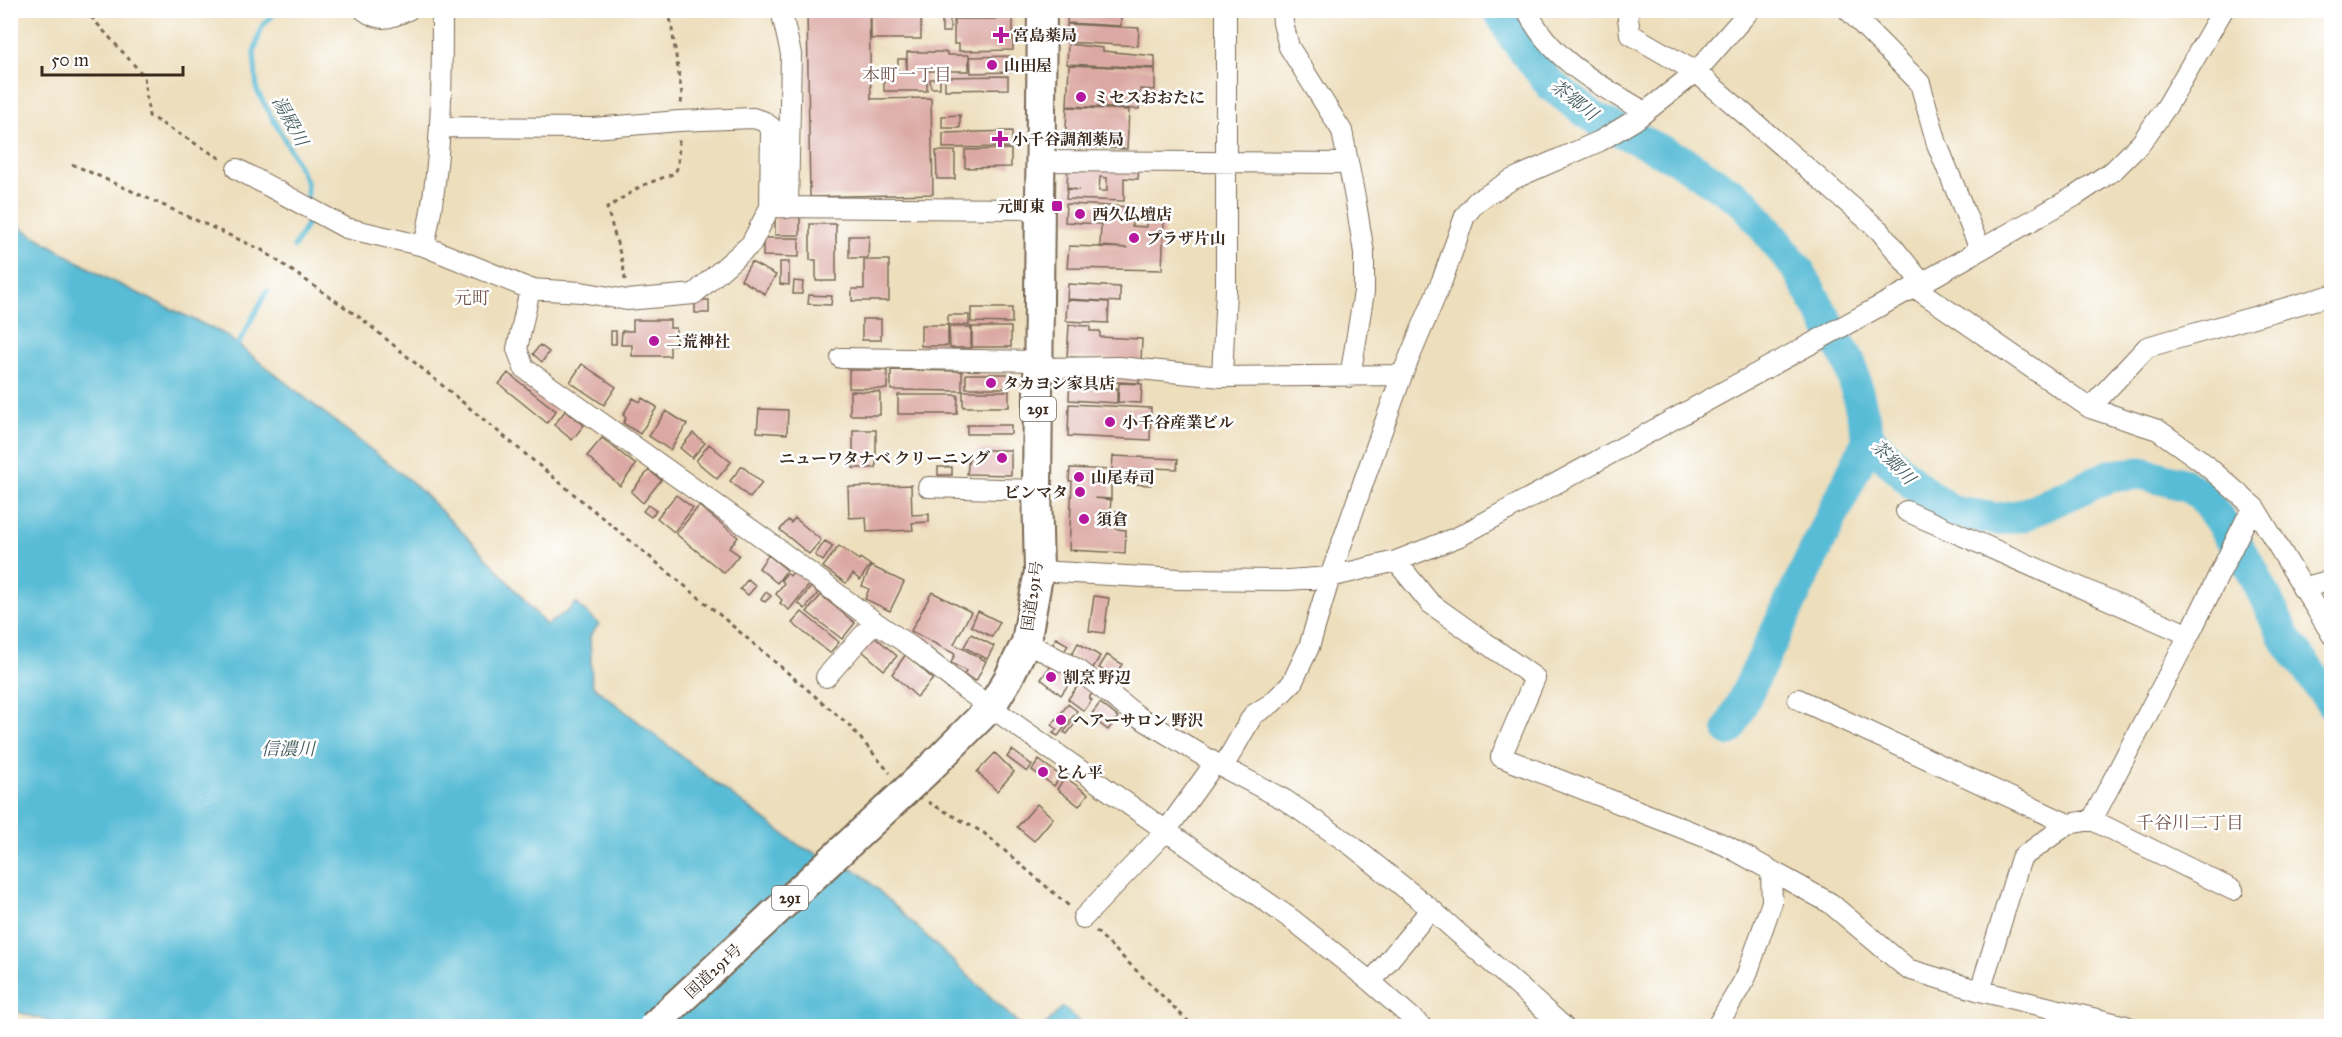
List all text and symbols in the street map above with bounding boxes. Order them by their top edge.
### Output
place label: 宮島薬局 [1013,26,1077,45]
marker: 宮島薬局 [994,28,1008,42]
scale bar [42,39,183,77]
text: 50 m [51,49,89,71]
place label: 山田屋 [1004,56,1052,75]
marker: 山田屋 [985,58,999,72]
district label: 本町一丁目 [862,64,952,86]
water label: 茶郷川 [1546,75,1604,127]
place label: ミセスおおたに [1093,88,1205,107]
marker: ミセスおおたに [1074,90,1088,104]
water label: 湯殿川 [267,92,314,152]
place label: 小千谷調剤薬局 [1012,130,1124,149]
marker: 小千谷調剤薬局 [993,132,1007,146]
place label: 元町東 [997,197,1045,216]
marker: 元町東 [1050,199,1064,213]
place label: 西久仏壇店 [1092,205,1172,224]
marker: 西久仏壇店 [1073,207,1087,221]
place label: プラザ片山 [1146,229,1226,248]
marker: プラザ片山 [1127,231,1141,245]
district label: 元町 [454,287,490,309]
place label: 二荒神社 [666,332,730,351]
marker: 二荒神社 [647,334,661,348]
place label: タカヨシ家具店 [1003,374,1115,393]
marker: タカヨシ家具店 [984,376,998,390]
road number: 291 [1020,397,1056,421]
place label: 小千谷産業ビル [1122,413,1234,432]
marker: 小千谷産業ビル [1103,415,1117,429]
water label: 茶郷川 [1866,435,1921,491]
place label: ニューワタナベ クリーニング [779,449,990,468]
marker: ニューワタナベ クリーニング [995,451,1009,465]
place label: 山尾寿司 [1091,468,1155,487]
marker: 山尾寿司 [1072,470,1086,484]
place label: ビンマタ [1004,483,1068,502]
marker: ビンマタ [1073,485,1087,499]
place label: 須倉 [1096,510,1128,529]
marker: 須倉 [1077,512,1091,526]
street label: 国道291号 [1018,560,1046,632]
place label: 割烹 野辺 [1063,668,1130,687]
marker: 割烹 野辺 [1044,670,1058,684]
place label: ヘアーサロン 野沢 [1073,711,1204,730]
marker: ヘアーサロン 野沢 [1054,713,1068,727]
water label: 信濃川 [261,738,317,760]
place label: とん平 [1055,763,1103,782]
marker: とん平 [1036,765,1050,779]
district label: 千谷川二丁目 [2136,812,2244,834]
road number: 291 [772,886,808,910]
street label: 国道291号 [681,940,745,1002]

